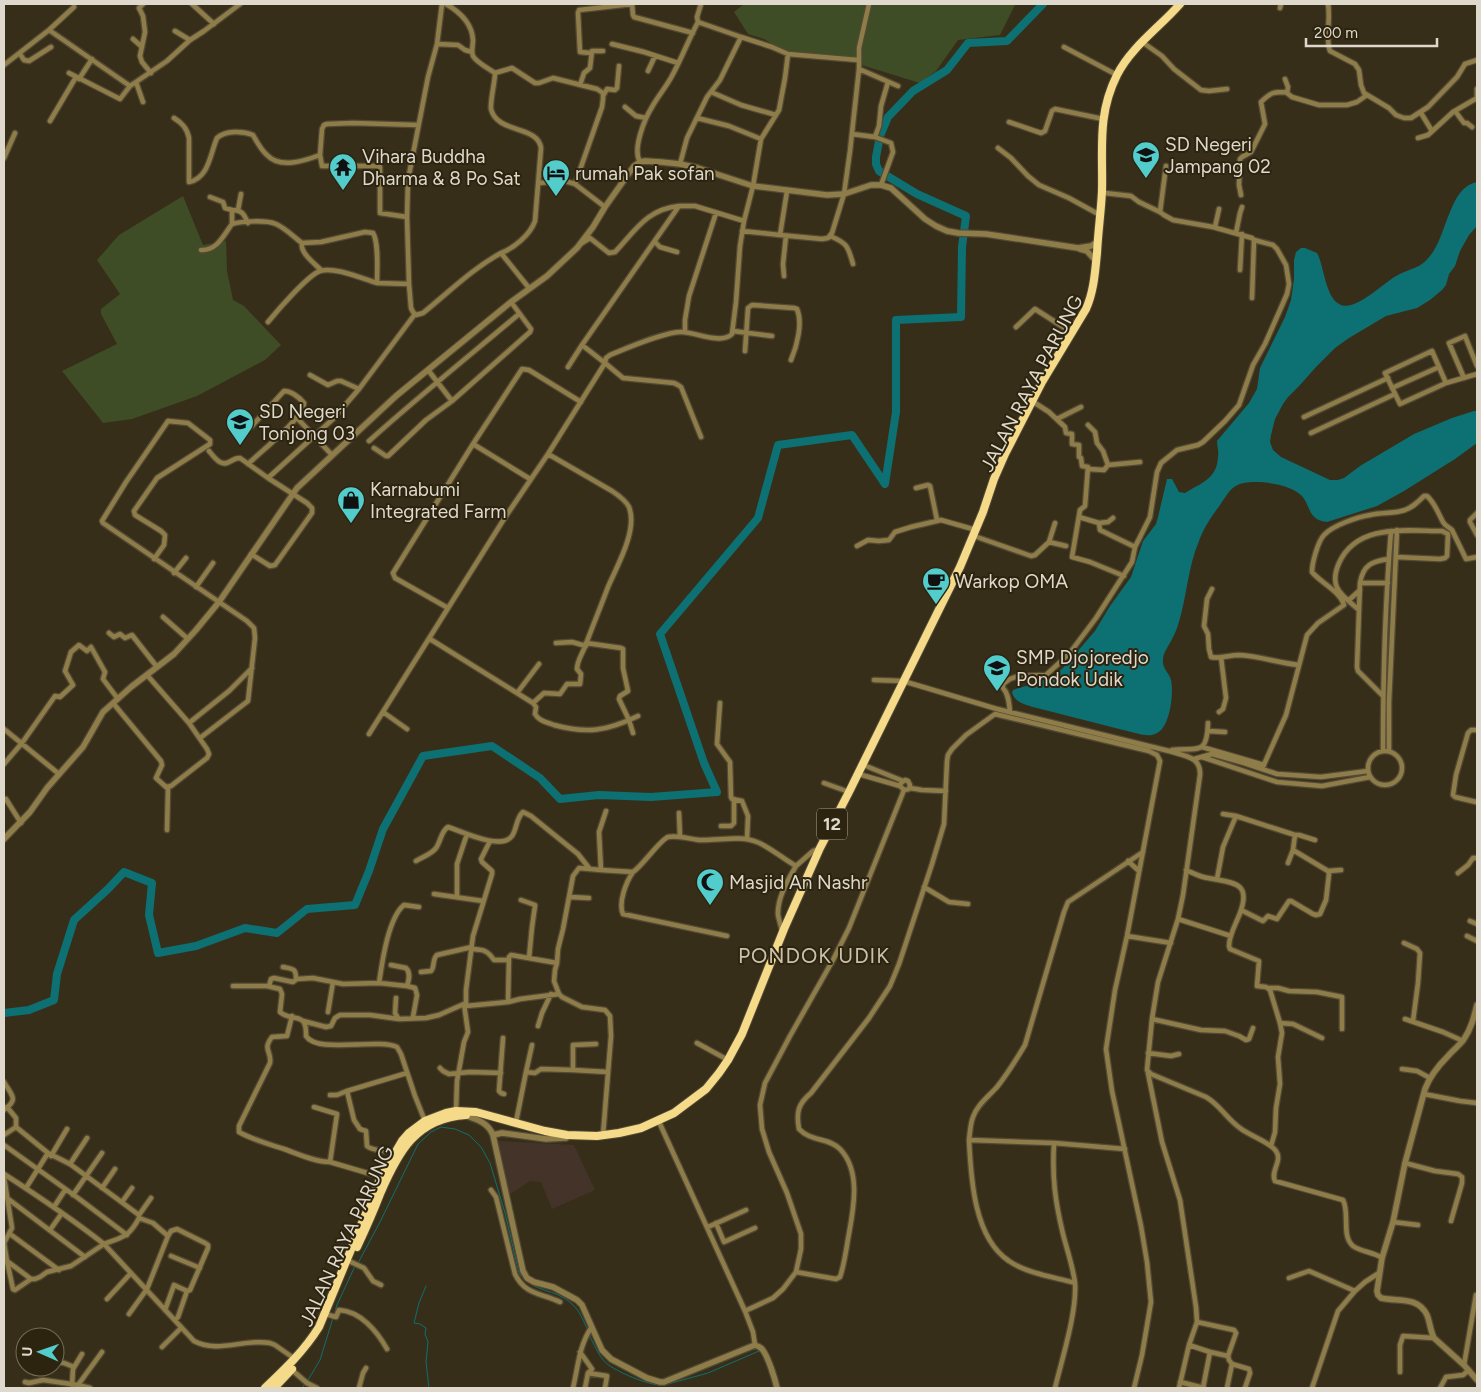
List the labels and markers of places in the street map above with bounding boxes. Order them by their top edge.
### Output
place label: SD Negeri Jampang 02 [1165,133,1271,178]
school or university icon: SD Negeri Jampang 02 [1131,140,1161,179]
place label: Vihara Buddha Dharma & 8 Po Sat [362,145,521,190]
temple icon: Vihara Buddha Dharma & 8 Po Sat [328,152,358,191]
hotel icon: rumah Pak sofan [541,158,571,197]
place label: rumah Pak sofan [575,162,715,185]
place label: SD Negeri Tonjong 03 [259,400,355,445]
school or university icon: SD Negeri Tonjong 03 [225,407,255,446]
place label: Karnabumi Integrated Farm [370,478,506,523]
shop icon: Karnabumi Integrated Farm [336,485,366,524]
cafe icon: Warkop OMA [921,566,951,605]
place label: Warkop OMA [955,570,1068,593]
place label: SMP Djojoredjo Pondok Udik [1016,646,1149,691]
school or university icon: SMP Djojoredjo Pondok Udik [982,653,1012,692]
mosque icon: Masjid An Nashr [695,867,725,906]
place label: Masjid An Nashr [729,871,868,894]

